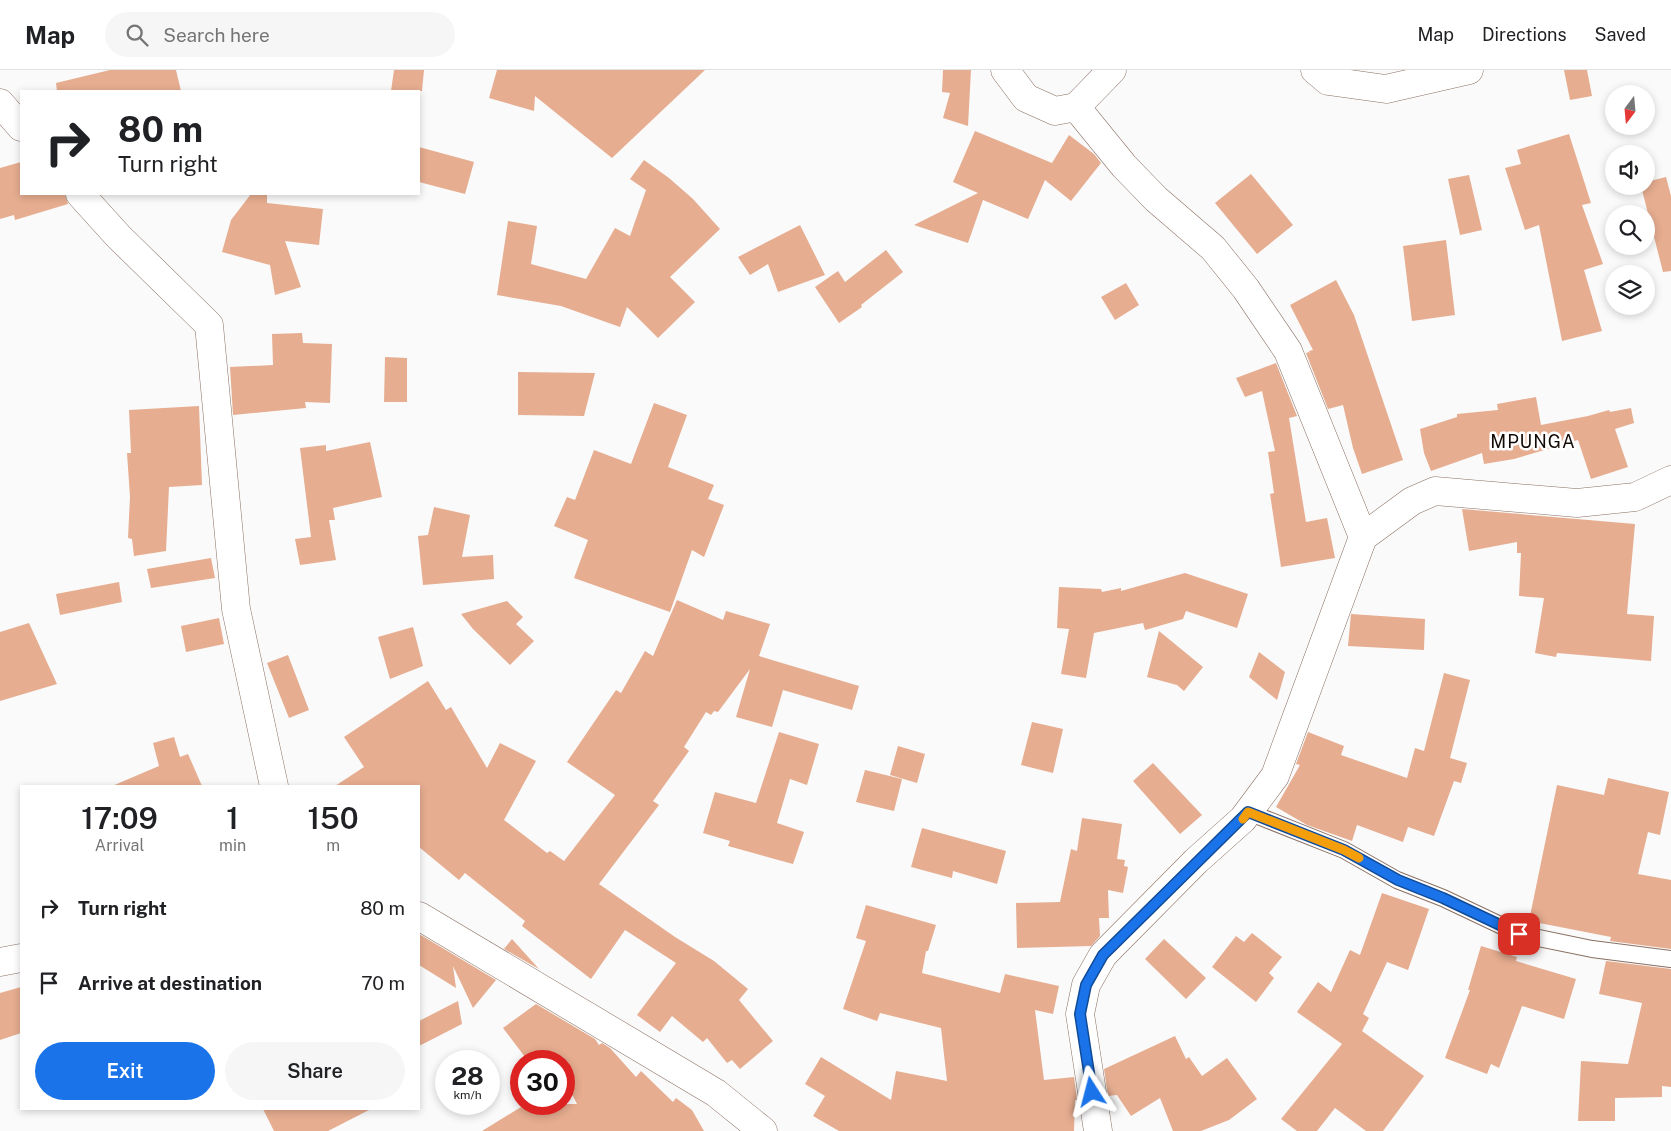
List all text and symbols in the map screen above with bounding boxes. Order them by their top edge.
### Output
search box [105,12,455,57]
text: Map [25,21,75,49]
icon: search [123,21,151,49]
text: Search here [163,24,270,46]
text: Map [1417,24,1454,45]
text: Directions [1482,24,1567,45]
text: Saved [1595,24,1646,45]
north arrow [1605,85,1655,135]
map controls [1605,85,1655,315]
text: 80 m [118,109,203,150]
icon: right [35,110,100,175]
button: sound [1605,145,1655,195]
text: Turn right [118,151,218,177]
button: search [1605,205,1655,255]
button: layers [1605,265,1655,315]
district label: MPUNGA [1490,431,1576,452]
text: 17:09 [81,800,158,836]
text: 1 [226,800,239,836]
text: 150 [308,800,359,836]
text: Arrival [95,836,144,855]
text: min [219,836,246,855]
text: m [326,836,340,855]
icon: right [35,894,63,922]
text: Turn right [78,897,167,919]
text: 80 m [360,897,405,919]
pin [1498,913,1540,955]
icon: arrive [1505,920,1533,948]
icon: arrive [35,969,63,997]
text: Arrive at destination [78,972,262,994]
text: 70 m [361,972,405,994]
button: Exit [35,1042,215,1100]
button: Share [225,1042,405,1100]
speed limit sign: 30 [510,1050,575,1115]
text: 28 [451,1061,484,1091]
position arrow [1065,1065,1117,1117]
text: km/h [453,1088,482,1102]

